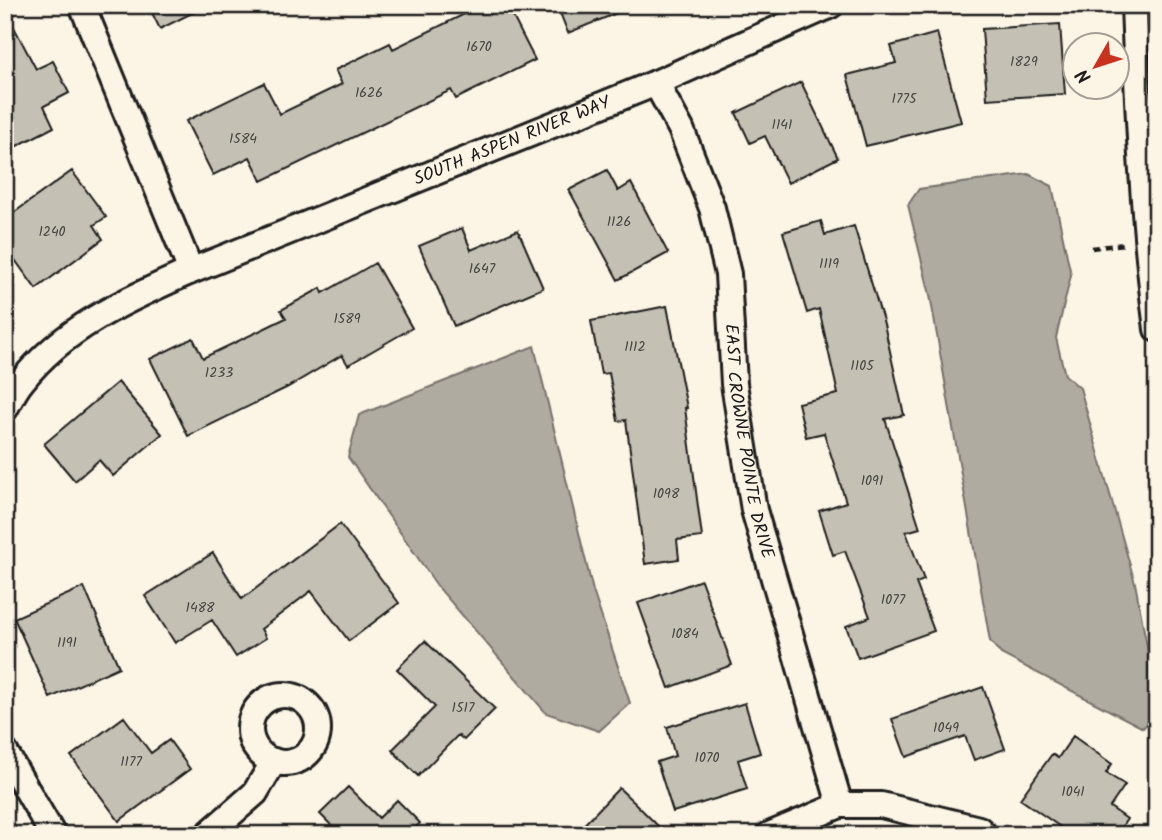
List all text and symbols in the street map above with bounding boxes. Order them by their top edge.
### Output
north arrow [1060,32,1130,102]
house number: 1670 [466,36,492,58]
house number: 1829 [1010,51,1038,73]
text: N [1069,61,1100,90]
house number: 1626 [355,82,383,104]
street label: SOUTH ASPEN RIVER WAY [409,88,615,194]
house number: 1775 [892,88,918,110]
house number: 1141 [772,114,792,136]
house number: 1584 [229,128,257,150]
house number: 1126 [607,211,631,233]
house number: 1240 [38,221,66,243]
house number: 1119 [819,253,839,275]
house number: 1647 [469,258,496,280]
house number: 1589 [333,308,361,330]
street label: EAST CROWNE POINTE DRIVE [716,323,782,563]
house number: 1112 [624,336,646,358]
house number: 1105 [850,355,875,377]
house number: 1233 [205,362,233,384]
house number: 1091 [861,470,883,492]
house number: 1098 [653,483,680,505]
house number: 1077 [881,589,906,611]
house number: 1488 [186,597,215,619]
house number: 1084 [671,623,699,645]
house number: 1191 [57,632,77,654]
house number: 1517 [452,697,475,719]
house number: 1049 [933,717,959,739]
house number: 1070 [695,747,719,769]
house number: 1177 [120,751,142,773]
house number: 1041 [1061,781,1085,803]

